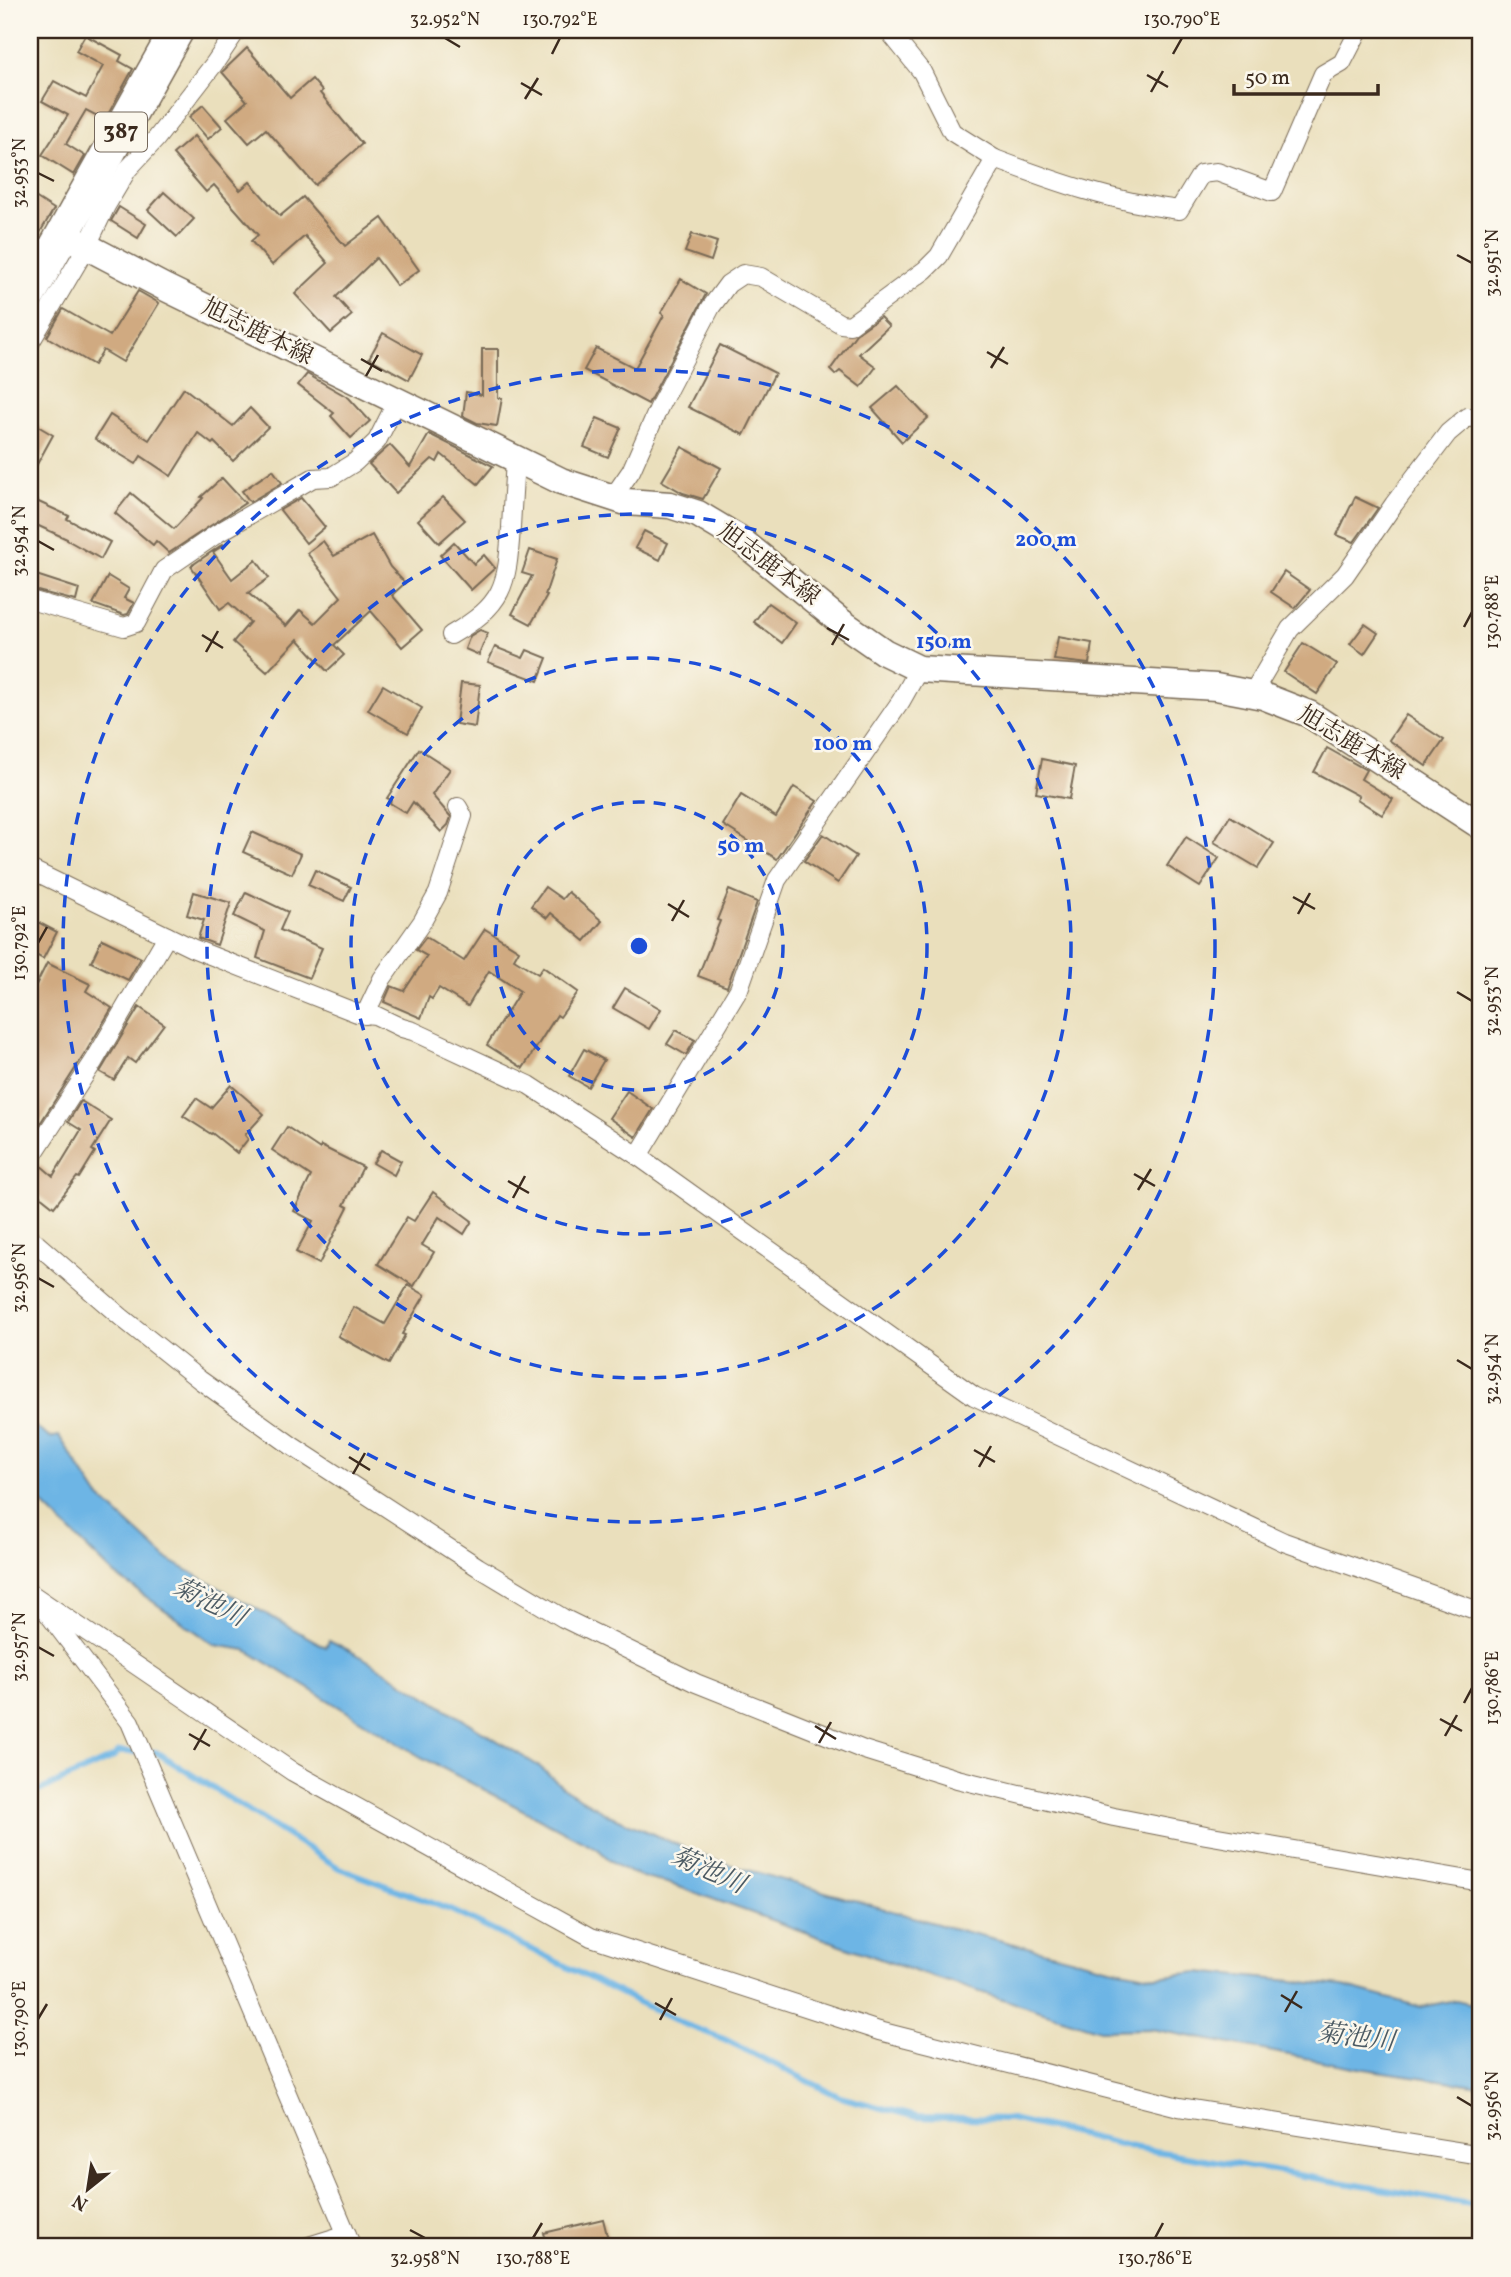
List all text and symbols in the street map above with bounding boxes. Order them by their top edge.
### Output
text: 32.952°N [410,8,480,33]
text: 130.792°E [522,8,598,33]
text: 130.790°E [1144,8,1221,33]
scale bar [1234,52,1378,96]
text: 50 m [1245,64,1290,93]
road number: 387 [95,113,147,152]
text: 32.953°N [8,138,33,208]
text: 32.951°N [1481,229,1506,297]
street label: 旭志鹿本線 [196,291,318,375]
text: 32.954°N [8,505,33,577]
street label: 旭志鹿本線 [710,515,826,615]
text: 200 m [1015,526,1077,555]
text: 130.788°E [1481,575,1506,649]
text: 150 m [916,628,972,657]
street label: 旭志鹿本線 [1291,699,1411,789]
text: 100 m [813,730,873,759]
text: 50 m [717,832,765,861]
text: 130.792°E [8,905,33,981]
centre of rings [627,934,651,958]
text: 32.953°N [1481,966,1506,1036]
text: 32.956°N [8,1243,33,1313]
text: 32.954°N [1481,1333,1506,1405]
water label: 菊池川 [166,1570,255,1638]
text: 32.957°N [8,1612,33,1682]
text: 130.786°E [1481,1651,1506,1725]
water label: 菊池川 [665,1839,754,1905]
text: 130.790°E [8,1980,33,2057]
water label: 菊池川 [1315,2015,1400,2061]
text: 32.956°N [1481,2071,1506,2141]
north arrow [52,2154,122,2224]
text: N [68,2187,93,2217]
text: 32.958°N [390,2247,460,2272]
text: 130.788°E [496,2247,570,2272]
text: 130.786°E [1118,2247,1192,2272]

